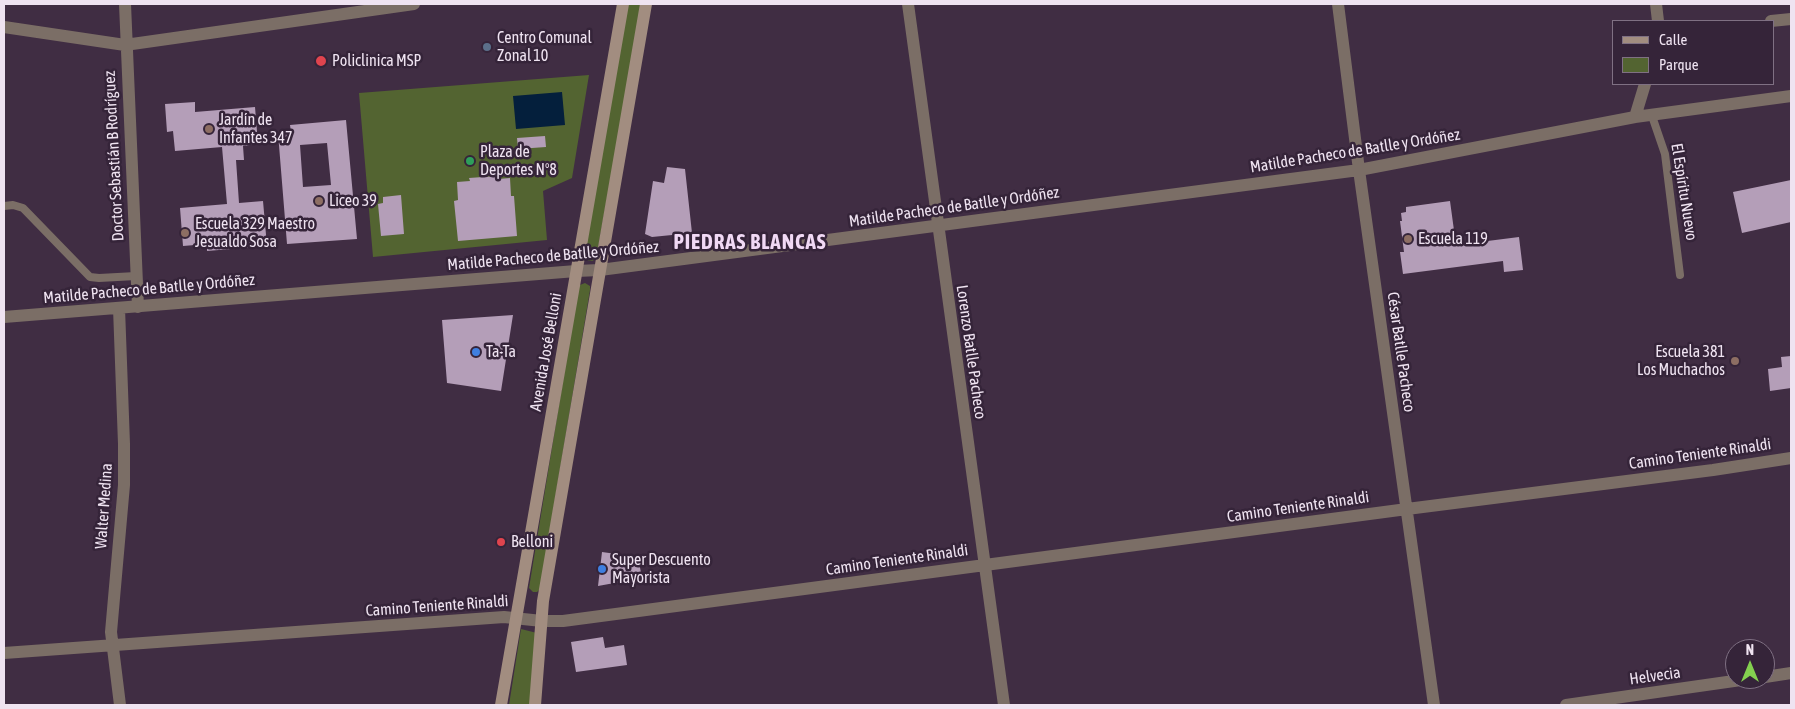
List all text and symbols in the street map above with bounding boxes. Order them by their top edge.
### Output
legend [1612,20,1775,85]
place label: Centro Comunal Zonal 10 [497,28,592,66]
text: Calle [1659,31,1687,48]
marker: Centro Comunal Zonal 10 [481,41,493,53]
place label: Policlinica MSP [332,51,421,71]
marker: Policlinica MSP [314,54,328,68]
text: Parque [1659,56,1699,73]
street label: Doctor Sebastián B Rodríguez [100,70,128,242]
place label: Jardín de Infantes 347 [219,110,293,148]
marker: Jardín de Infantes 347 [203,123,215,135]
street label: Matilde Pacheco de Batlle y Ordóñez [1249,125,1461,177]
place label: Plaza de Deportes N°8 [480,142,557,180]
street label: El Espíritu Nuevo [1667,142,1701,242]
marker: Plaza de Deportes N°8 [464,155,476,167]
street label: Matilde Pacheco de Batlle y Ordóñez [848,183,1060,231]
place label: Liceo 39 [329,191,377,211]
marker: Liceo 39 [313,195,325,207]
place label: Escuela 329 Maestro Jesualdo Sosa [195,214,315,252]
marker: Escuela 329 Maestro Jesualdo Sosa [179,227,191,239]
district label: PIEDRAS BLANCAS [672,229,828,255]
place label: Escuela 119 [1418,229,1488,249]
marker: Escuela 119 [1402,233,1414,245]
street label: Matilde Pacheco de Batlle y Ordóñez [446,237,660,275]
street label: Matilde Pacheco de Batlle y Ordóñez [42,270,256,308]
street label: Lorenzo Batlle Pacheco [952,284,990,420]
street label: Avenida José Belloni [526,291,566,413]
street label: César Batlle Pacheco [1383,291,1419,413]
place label: Ta-Ta [486,342,516,362]
place label: Escuela 381 Los Muchachos [1637,342,1725,380]
marker: Ta-Ta [470,346,482,358]
marker: Escuela 381 Los Muchachos [1729,355,1741,367]
street label: Camino Teniente Rinaldi [1628,435,1772,473]
street label: Walter Medina [91,463,117,549]
street label: Camino Teniente Rinaldi [1226,488,1370,526]
place label: Belloni [511,532,553,552]
marker: Belloni [495,536,507,548]
street label: Camino Teniente Rinaldi [825,541,969,579]
place label: Super Descuento Mayorista [612,550,711,588]
marker: Super Descuento Mayorista [596,563,608,575]
street label: Camino Teniente Rinaldi [365,591,509,621]
north arrow [1725,639,1775,689]
text: N [1746,642,1754,658]
street label: Helvecia [1628,663,1682,689]

